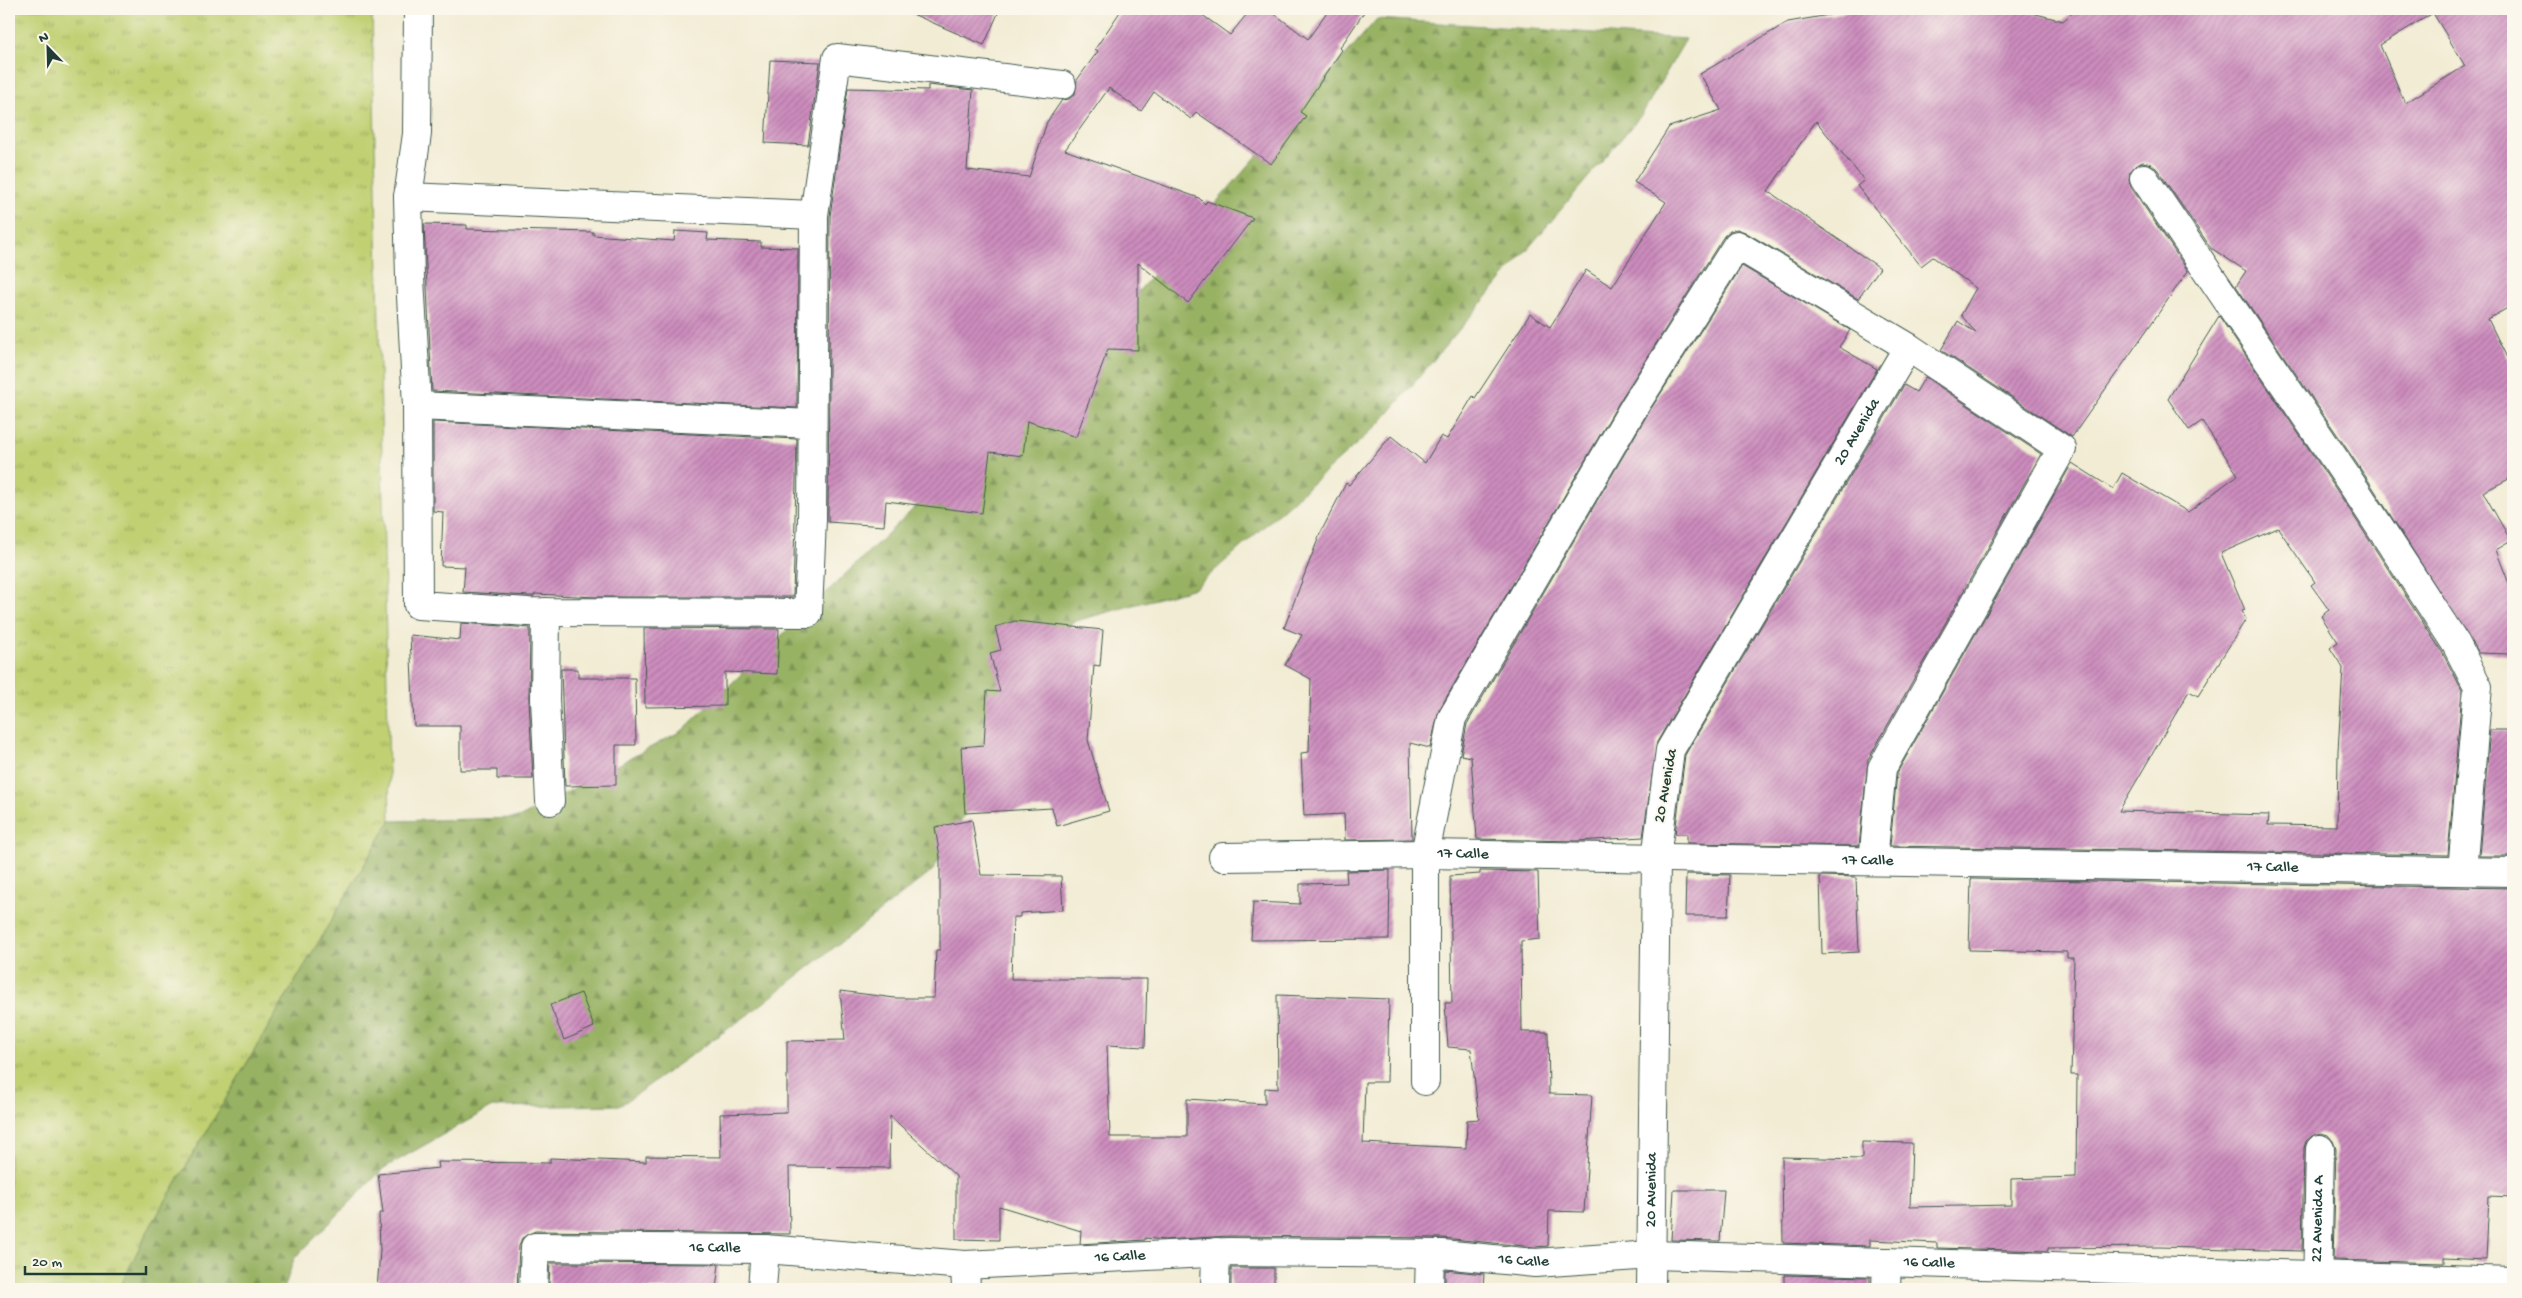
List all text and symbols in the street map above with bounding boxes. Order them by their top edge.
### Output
north arrow [22,22,72,72]
text: N [36,29,51,48]
street label: 20 Avenida [1830,394,1885,469]
street label: 20 Avenida [1651,746,1683,824]
street label: 17 Calle [1436,845,1490,865]
street label: 17 Calle [1841,851,1895,871]
street label: 17 Calle [2246,858,2299,878]
street label: 20 Avenida [1642,1151,1662,1228]
street label: 22 Avenida A [2308,1174,2329,1263]
street label: 16 Calle [688,1239,741,1258]
scale bar [25,1243,146,1275]
street label: 16 Calle [1093,1247,1147,1268]
street label: 16 Calle [1496,1250,1551,1273]
street label: 16 Calle [1902,1253,1956,1274]
text: 20 m [32,1254,62,1272]

